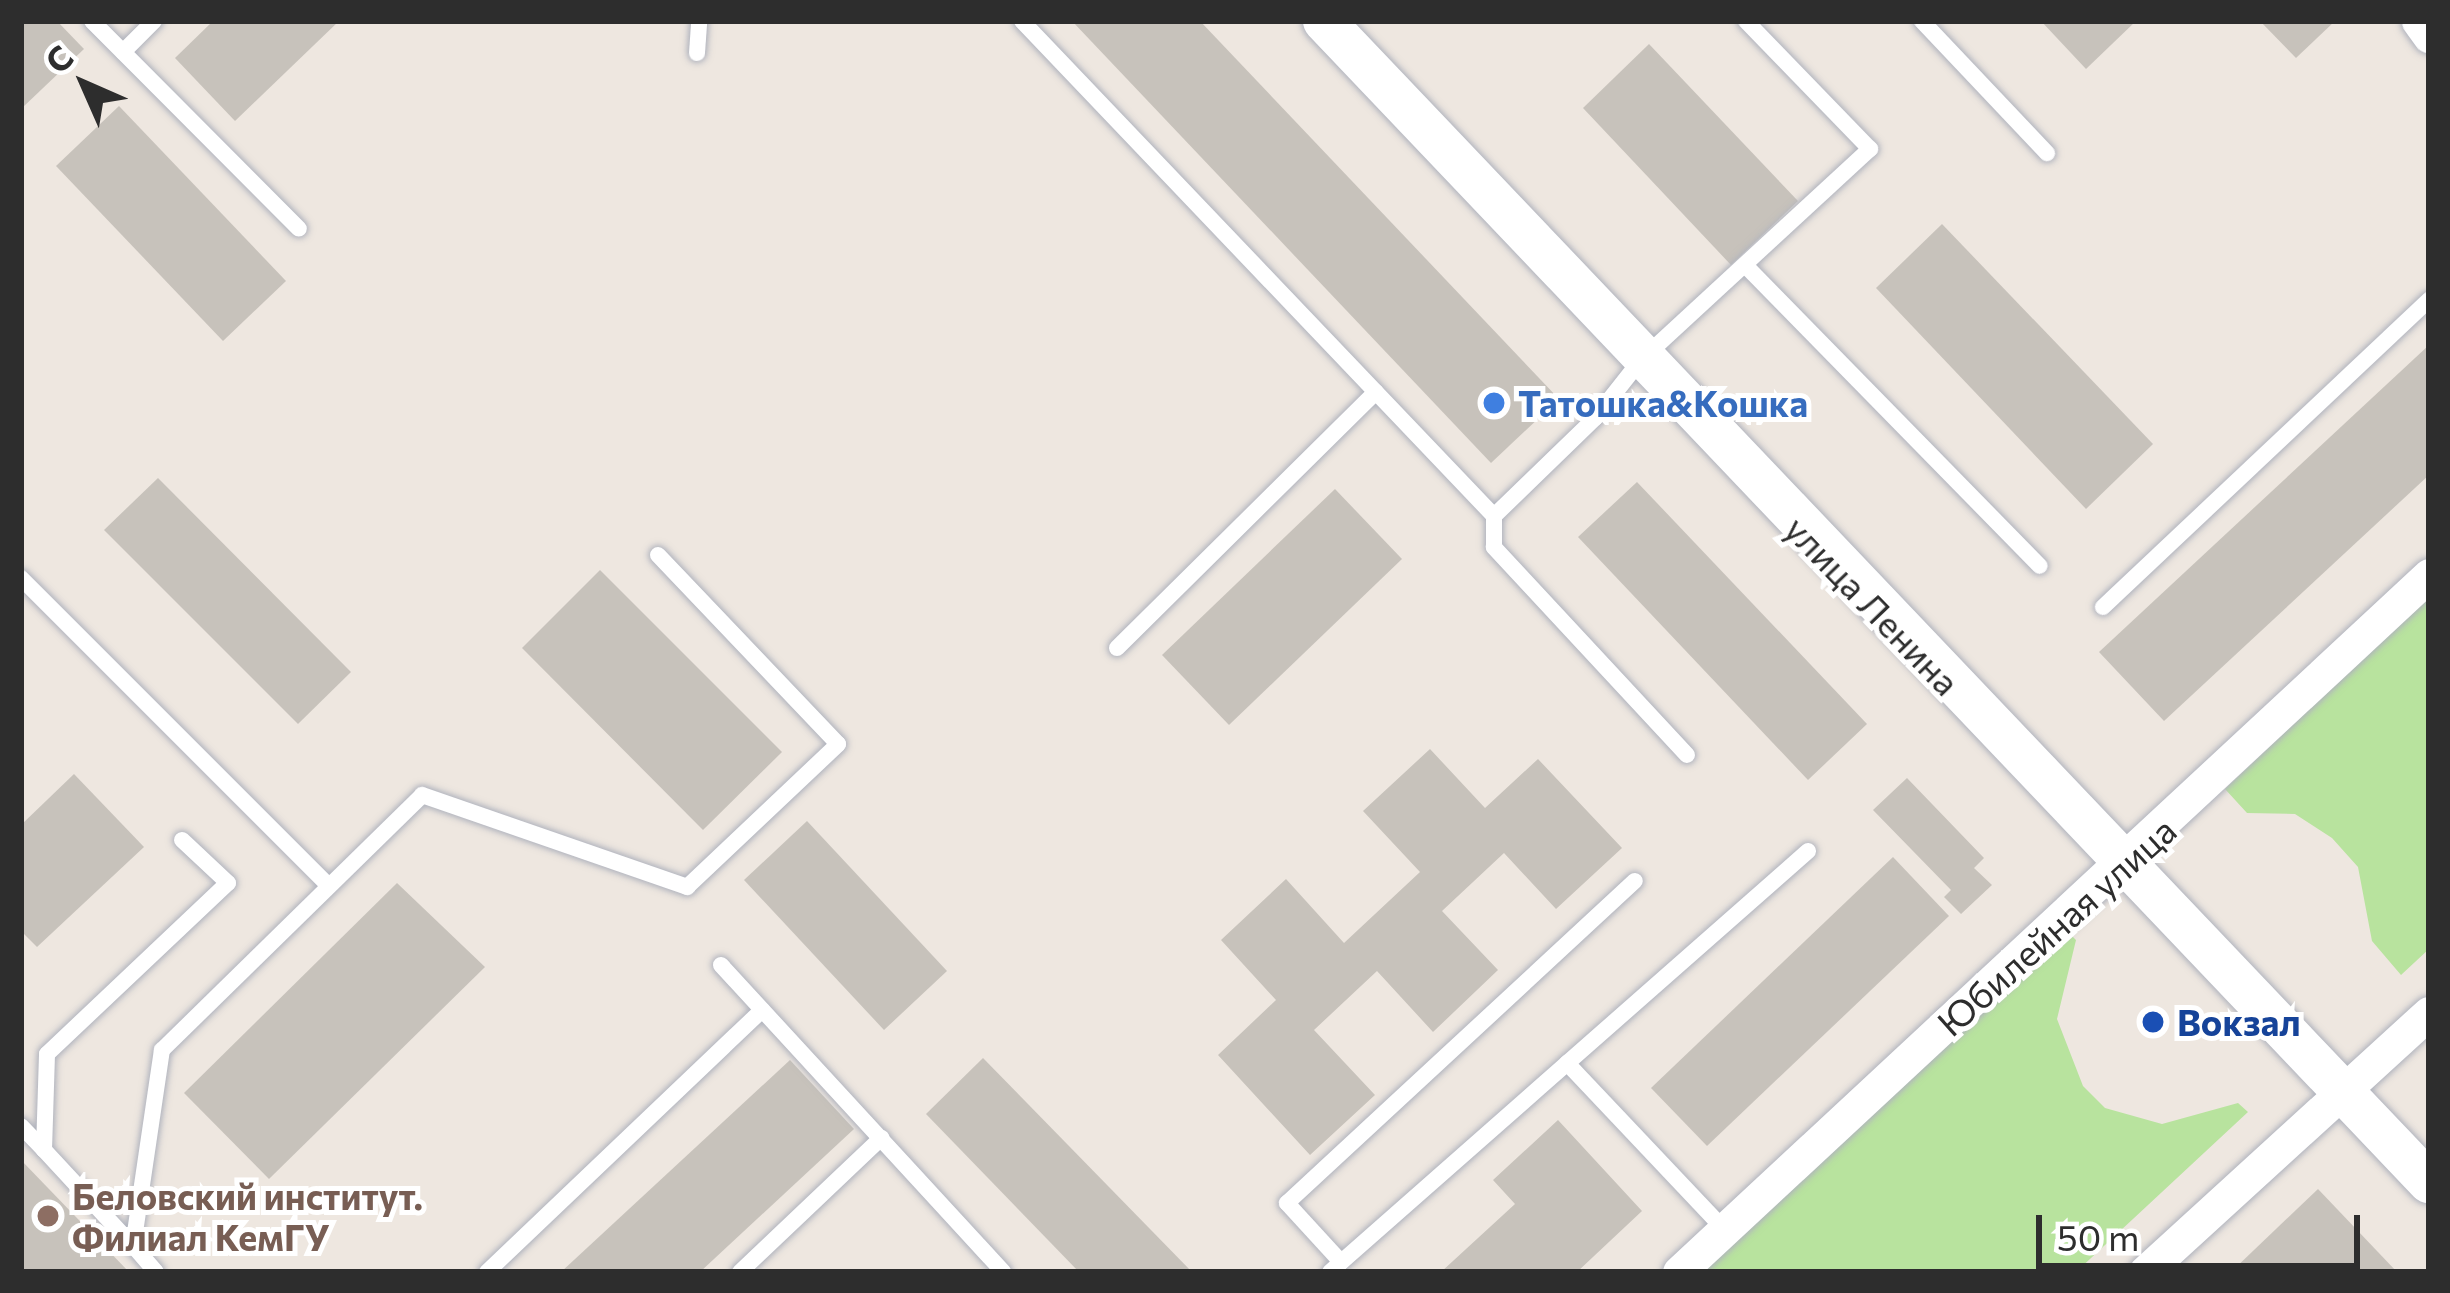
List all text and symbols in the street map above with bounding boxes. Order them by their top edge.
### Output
north arrow [24,24,144,144]
text: С [36,36,81,81]
place label: Татошка&Кошка [1518,381,1808,425]
marker: Татошка&Кошка [1481,390,1507,416]
street label: улица Ленина [1777,507,1969,703]
street label: Юбилейная улица [1928,808,2184,1044]
place label: Вокзал [2177,1000,2301,1044]
marker: Вокзал [2140,1009,2166,1035]
place label: Беловский институт. Филиал КемГУ [72,1173,423,1258]
scale bar [2042,1191,2366,1265]
marker: Беловский институт. Филиал КемГУ [35,1203,61,1229]
text: 50 m [2057,1214,2139,1258]

